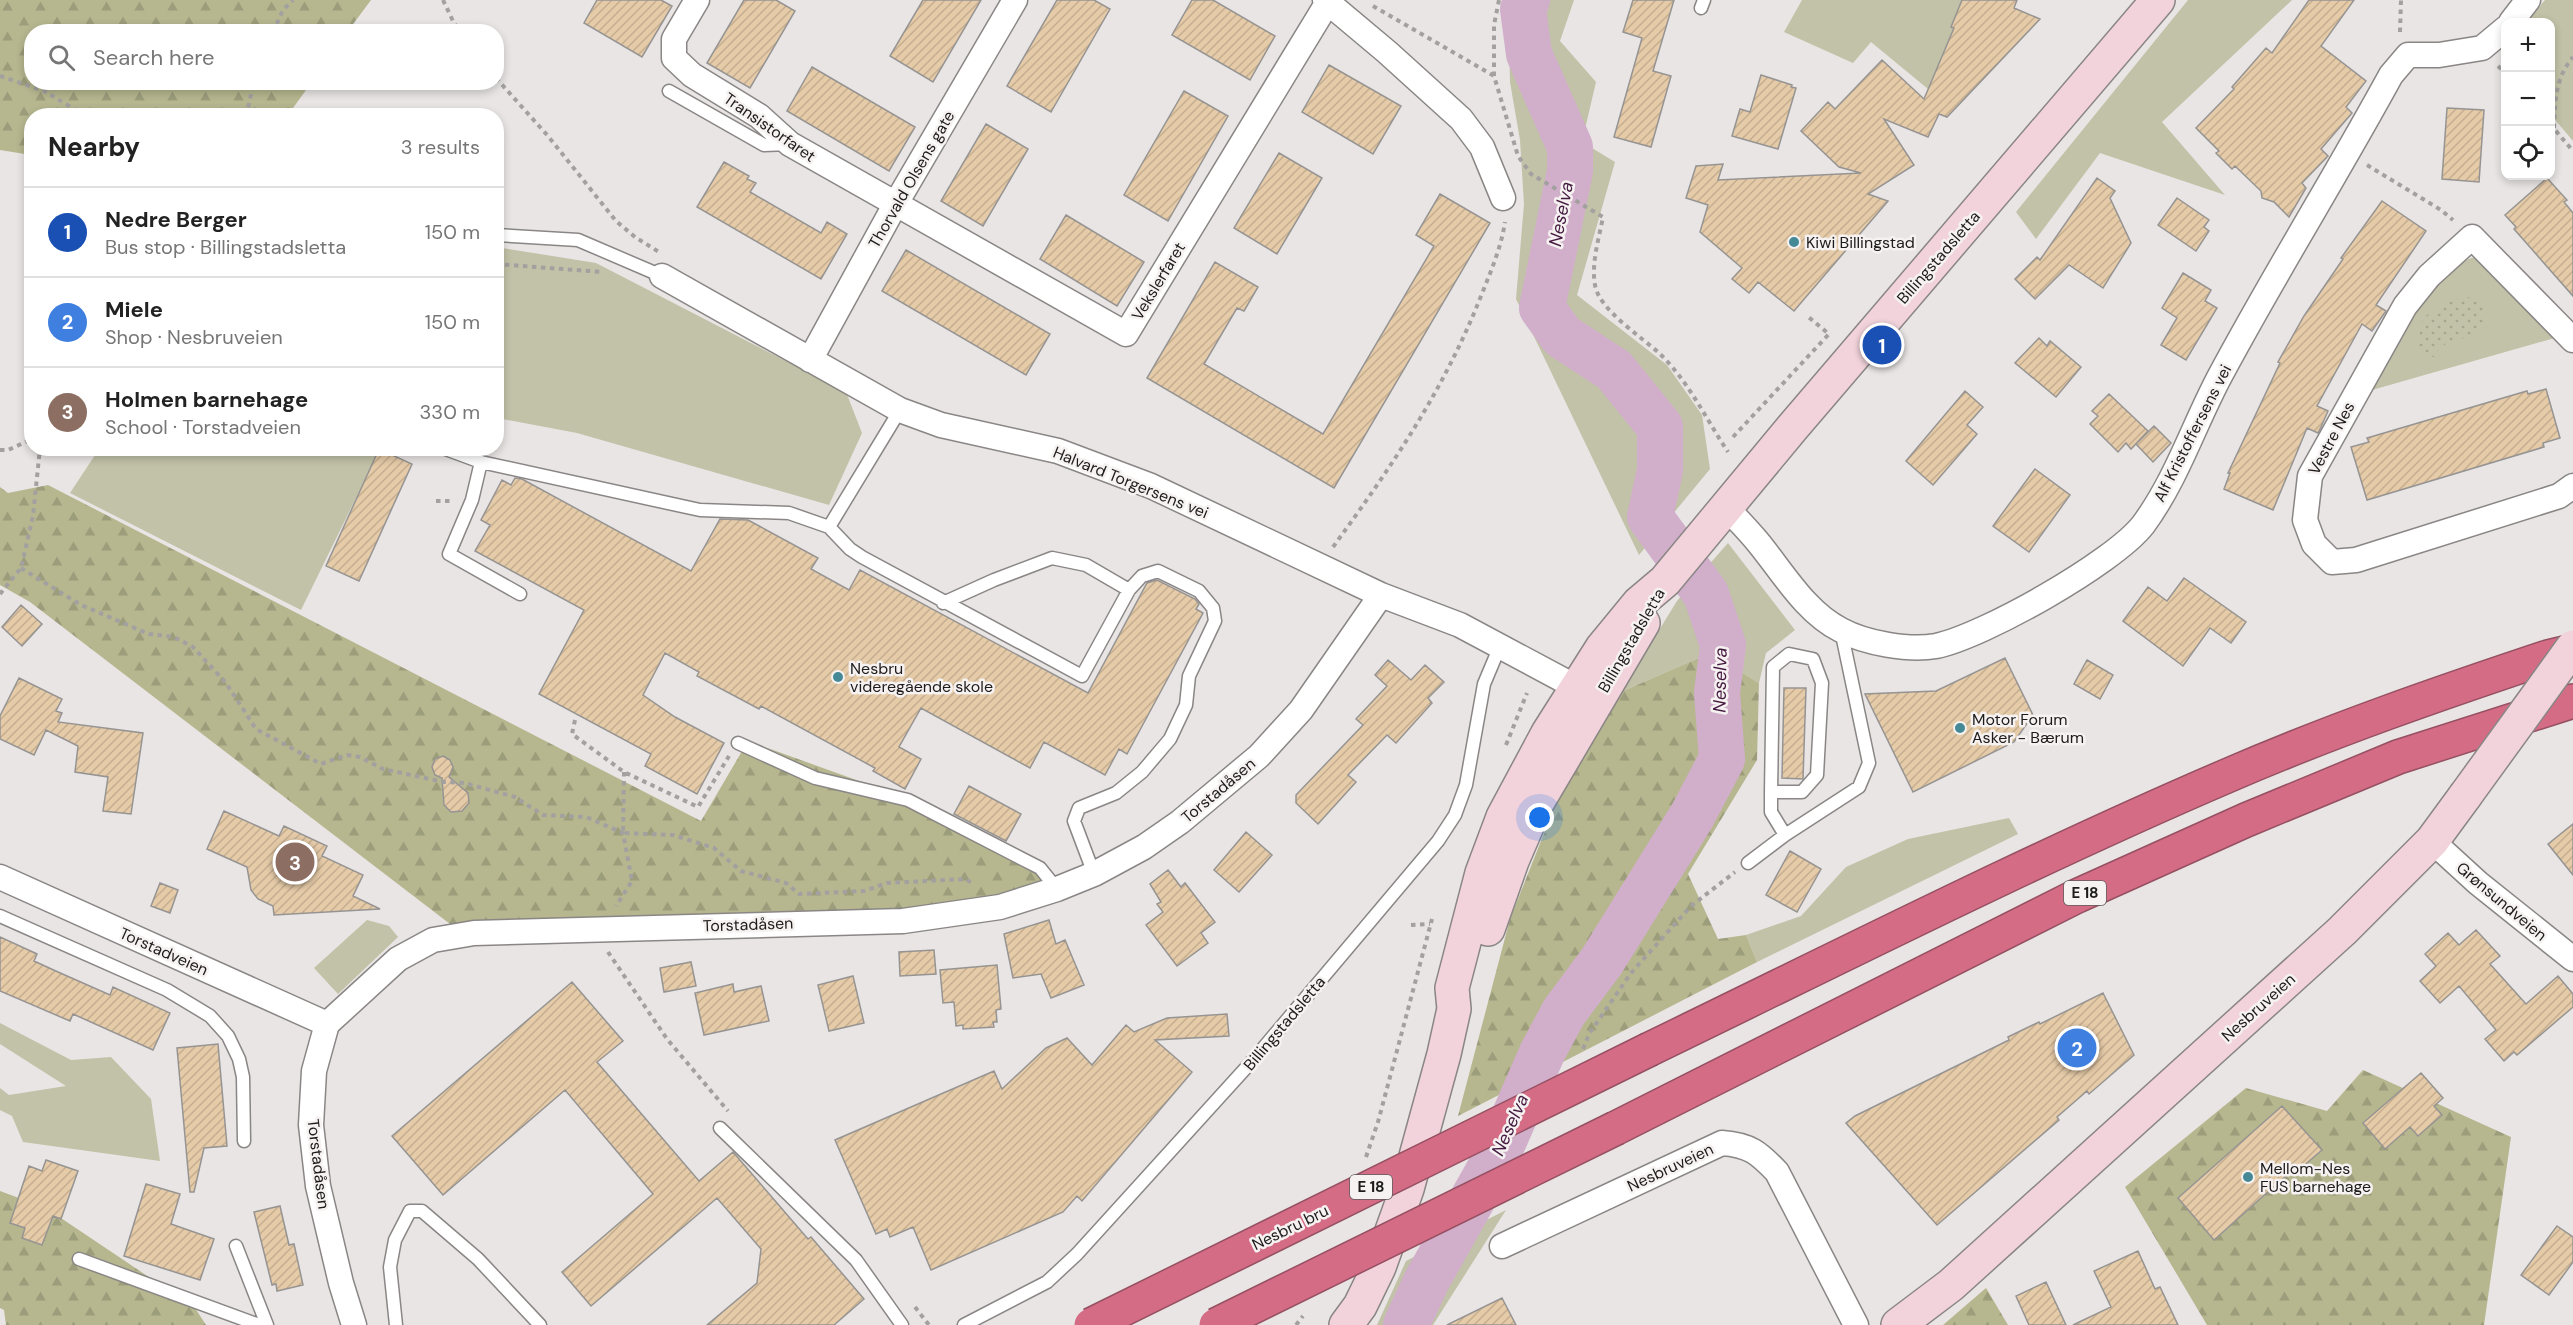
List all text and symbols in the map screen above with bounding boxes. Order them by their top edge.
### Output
map controls [2501,18,2555,180]
button: + [2501,18,2555,72]
search box [24,24,504,90]
icon: search [45,41,78,74]
text: Search here [93,43,214,72]
button: − [2501,72,2555,126]
street label: Transistorfaret [720,88,820,167]
street label: Thorvald Olsens gate [864,107,959,252]
button: locate [2501,126,2555,180]
text: Nearby [48,130,140,164]
text: 3 results [401,134,480,160]
water label: Neselva [1543,180,1579,248]
text: Nedre Berger [105,205,247,234]
street label: Billingstadsletta [1892,206,1985,308]
text: 1 [64,219,71,245]
text: 150 m [425,219,480,245]
place label: Kiwi Billingstad [1806,232,1915,253]
text: Bus stop · Billingstadsletta [105,234,346,260]
marker: Kiwi Billingstad [1787,235,1801,249]
street label: Vekslerfaret [1127,238,1190,324]
text: Miele [105,295,163,324]
text: 2 [62,309,73,335]
text: 150 m [425,309,480,335]
pin: 1 [1862,322,1902,368]
text: Shop · Nesbruveien [105,324,283,350]
street label: Alf Kristoffersens vei [2149,361,2236,505]
text: Holmen barnehage [105,385,308,414]
street label: Vestre Nes [2303,398,2359,478]
text: 3 [61,399,74,425]
text: 330 m [420,399,480,425]
text: School · Torstadveien [105,414,301,440]
street label: Halvard Torgersens vei [1050,442,1212,523]
street label: Billingstadsletta [1593,584,1670,696]
water label: Neselva [1707,647,1733,713]
place label: Nesbru videregående skole [850,658,993,697]
marker: Nesbru videregående skole [831,670,845,684]
place label: Motor Forum Asker - Bærum [1972,709,2084,748]
marker: Motor Forum Asker - Bærum [1953,721,1967,735]
street label: Torstadåsen [1177,753,1260,828]
your location [1525,803,1554,832]
pin: 3 [276,840,314,884]
street label: Grønsundveien [2452,857,2551,945]
road number: E 18 [2064,881,2106,905]
street label: Torstadåsen [702,912,794,937]
street label: Torstadveien [116,923,211,980]
street label: Nesbruveien [2217,969,2300,1046]
street label: Billingstadsletta [1239,972,1330,1075]
pin: 2 [2058,1026,2096,1070]
water label: Neselva [1486,1090,1534,1160]
street label: Torstadåsen [303,1118,334,1210]
street label: Nesbruveien [1624,1138,1717,1197]
place label: Mellom-Nes FUS barnehage [2260,1158,2371,1197]
marker: Mellom-Nes FUS barnehage [2241,1170,2255,1184]
road number: E 18 [1350,1175,1392,1199]
street label: Nesbru bru [1248,1200,1332,1255]

